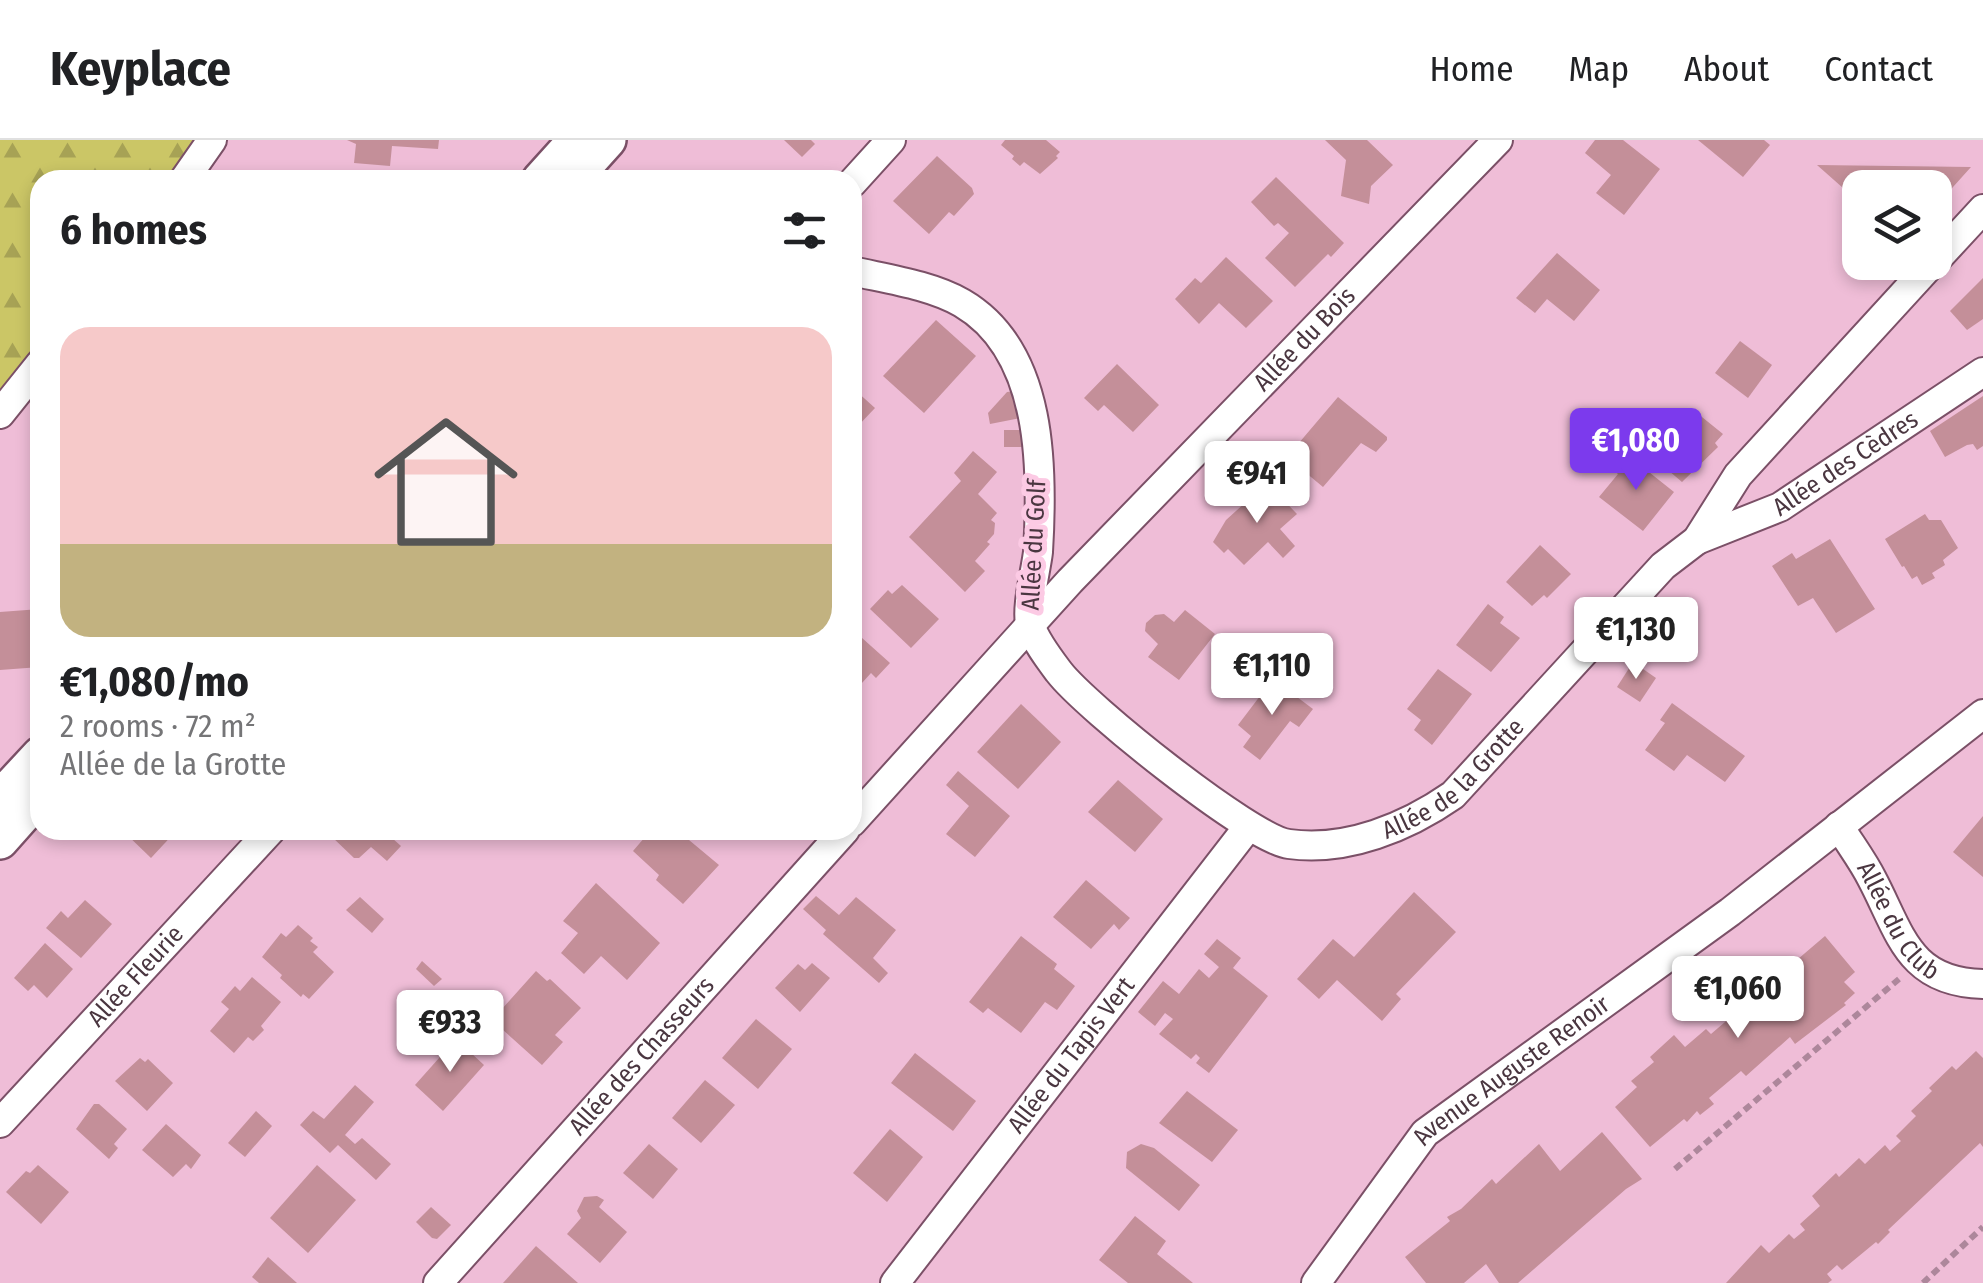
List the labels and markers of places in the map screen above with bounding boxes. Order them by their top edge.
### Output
pin: €1,080 [1555,408,1717,493]
pin: €941 [1198,441,1316,526]
pin: €1,130 [1555,597,1717,682]
pin: €1,110 [1191,633,1353,718]
pin: €1,060 [1657,956,1819,1041]
pin: €933 [391,990,509,1075]

